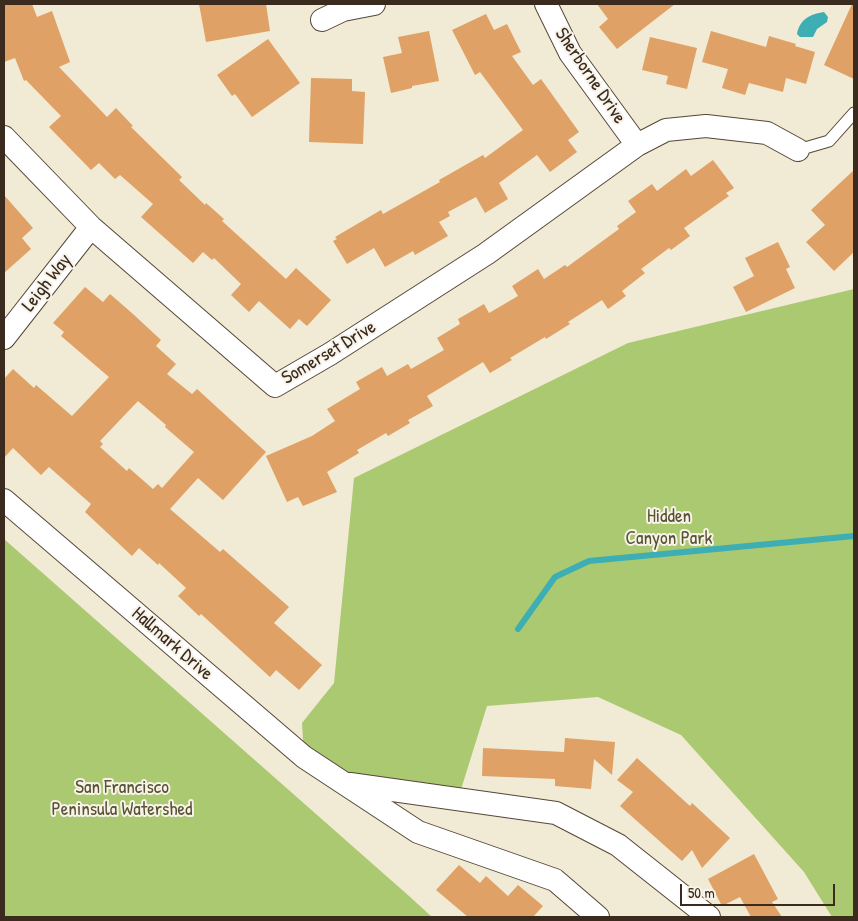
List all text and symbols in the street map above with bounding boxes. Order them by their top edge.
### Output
street label: Sherborne Drive [550,24,630,128]
street label: Leigh Way [17,250,77,316]
street label: Somerset Drive [278,316,380,390]
park label: Hidden Canyon Park [626,506,712,550]
street label: Hallmark Drive [127,603,217,685]
park label: San Francisco Peninsula Watershed [52,777,192,821]
scale bar [683,874,838,906]
text: 50 m [688,882,715,903]

